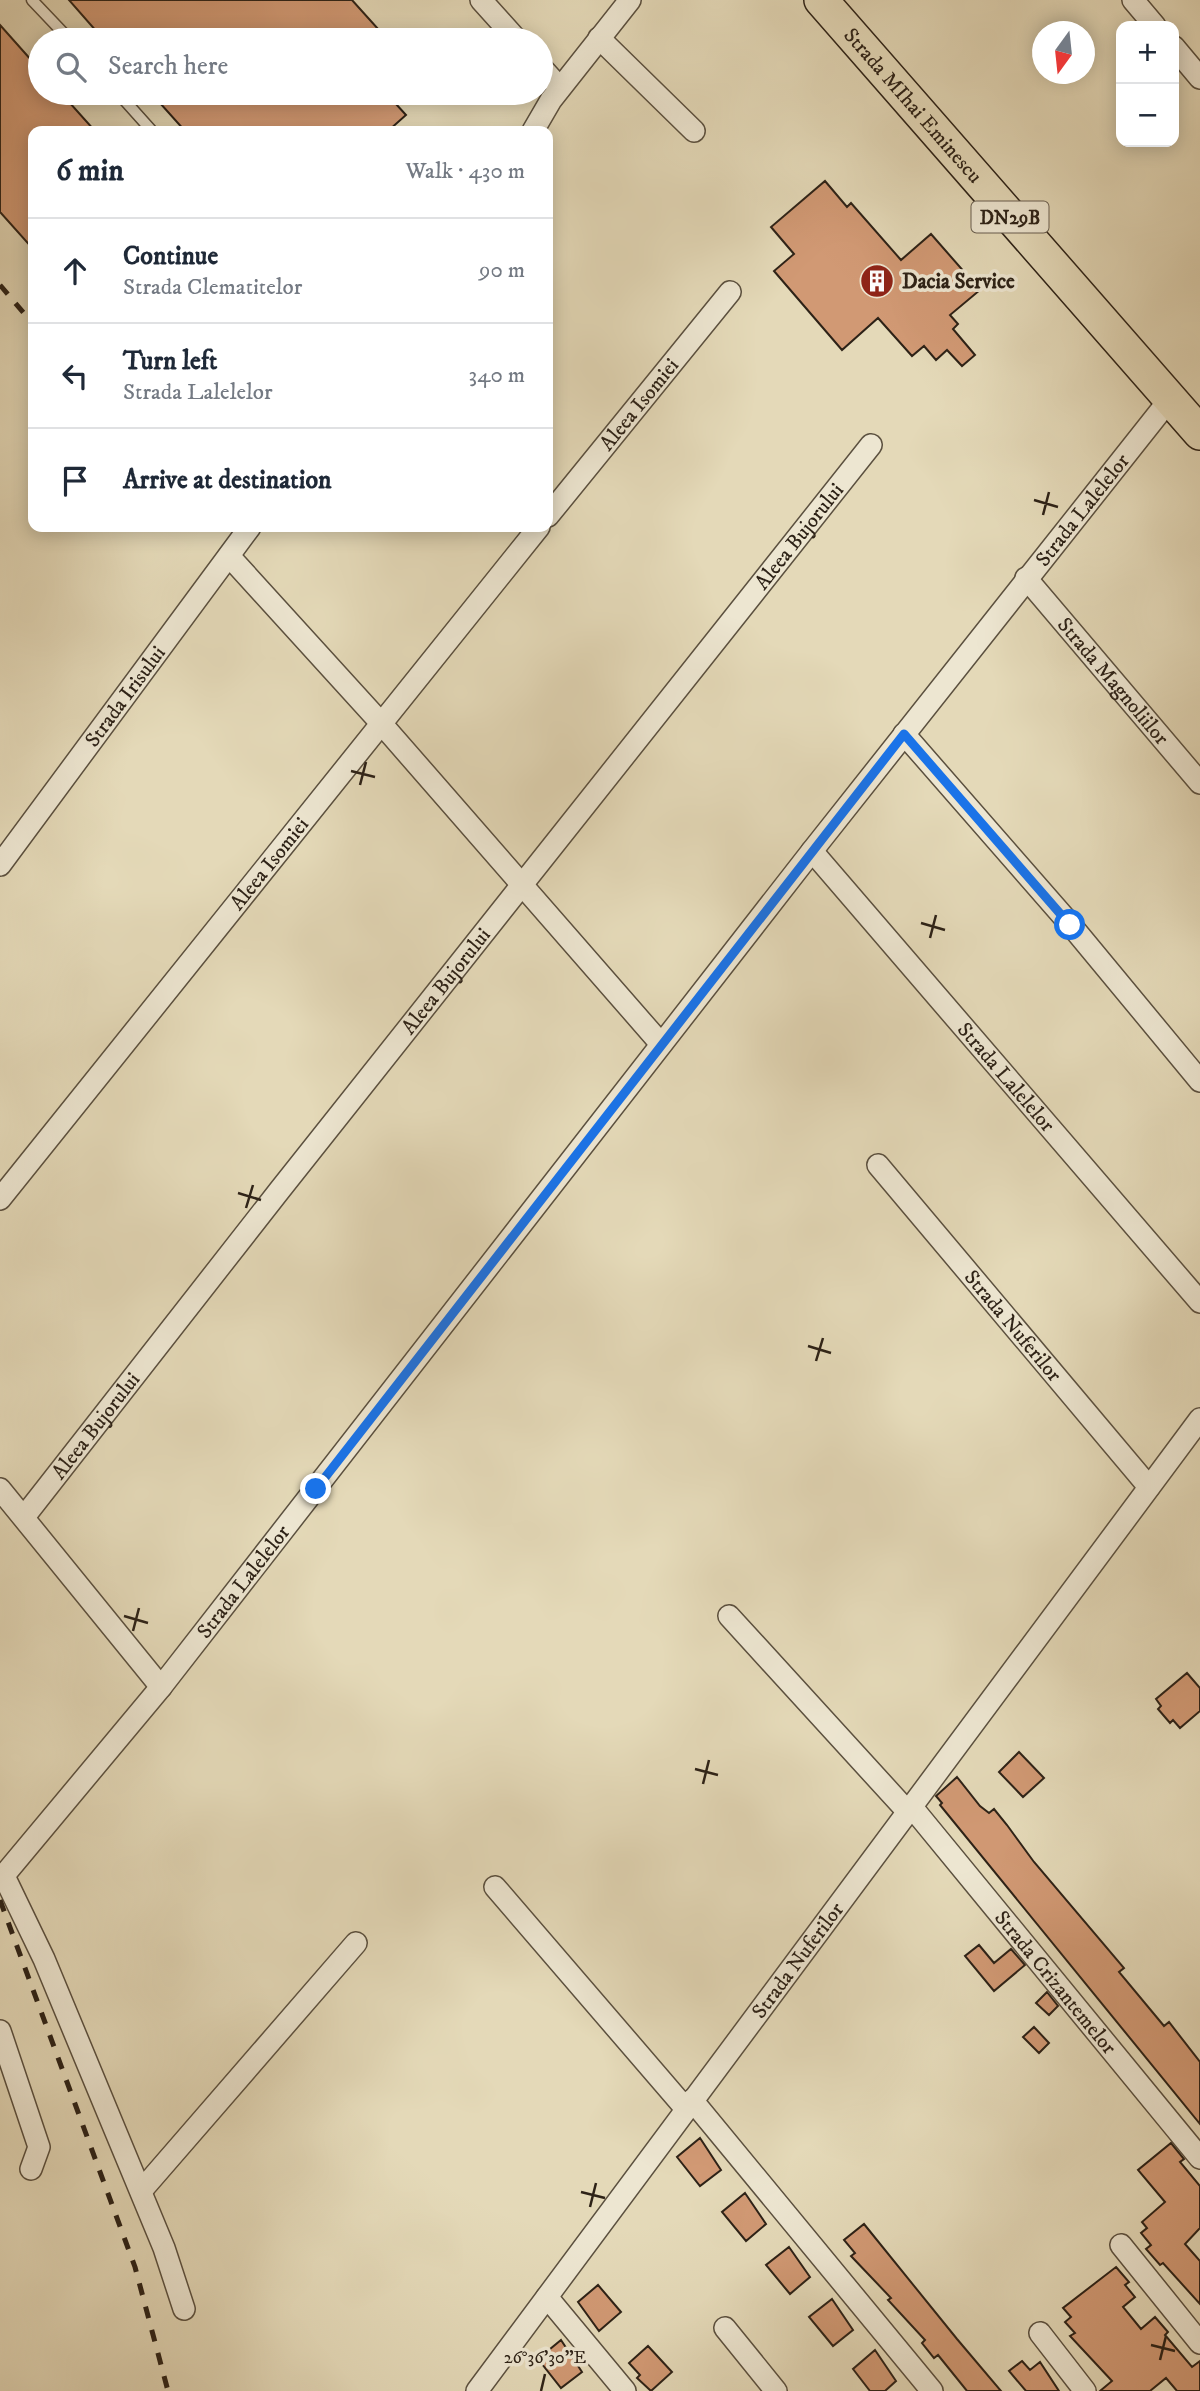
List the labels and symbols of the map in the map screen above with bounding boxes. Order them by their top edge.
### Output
north arrow [1032,21,1095,84]
street label: Strada MIhai Eminescu [837,23,987,189]
road number: DN29B [972,202,1048,232]
building icon: Dacia Service [858,262,896,300]
place label: Dacia Service [902,269,1015,295]
street label: Aleea Isomiei [594,353,685,456]
street label: Strada Lalelelor [1030,449,1136,572]
street label: Aleea Bujorului [749,478,850,595]
street label: Strada Magnoliilor [1051,612,1174,751]
street label: Strada Irisului [80,641,172,752]
street label: Aleea Isomiei [225,812,315,916]
route start [1054,909,1085,940]
street label: Aleea Bujorului [396,923,497,1040]
street label: Strada Lalelelor [951,1017,1060,1138]
street label: Strada Nuferilor [958,1265,1067,1388]
street label: Aleea Bujorului [46,1367,146,1485]
route end [300,1473,331,1504]
street label: Strada Lalelelor [192,1520,296,1644]
street label: Strada Nuferilor [747,1897,850,2024]
street label: Strada Crizantemelor [988,1906,1122,2060]
text: 26°36'30"E [504,2347,587,2369]

